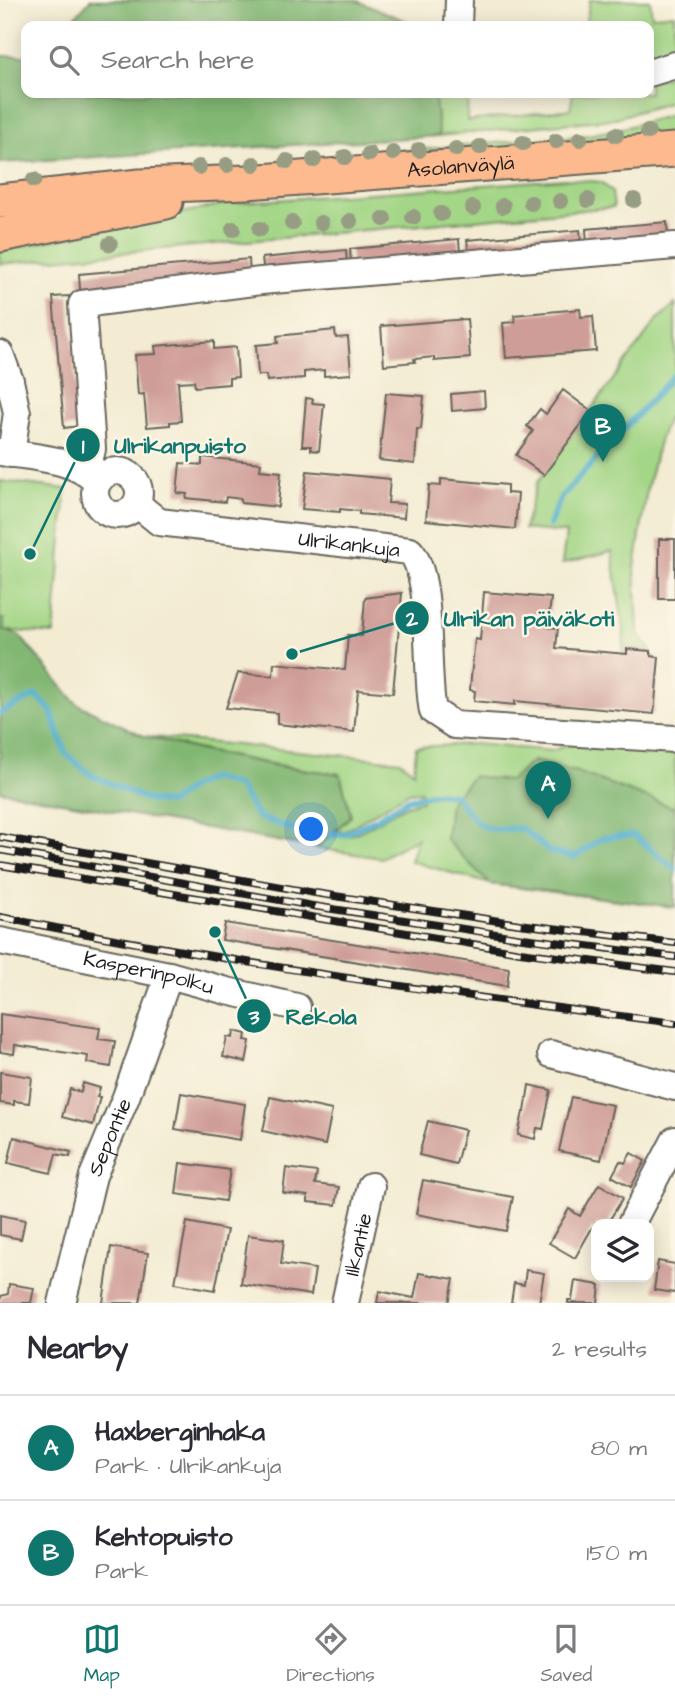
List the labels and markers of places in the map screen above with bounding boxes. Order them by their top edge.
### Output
pin: B [580,404,626,462]
callout: Ulrikanpuisto [66,423,260,467]
callout: Ulrikan päiväkoti [395,596,629,640]
pin: A [525,761,571,819]
callout: Rekola [237,994,371,1038]

